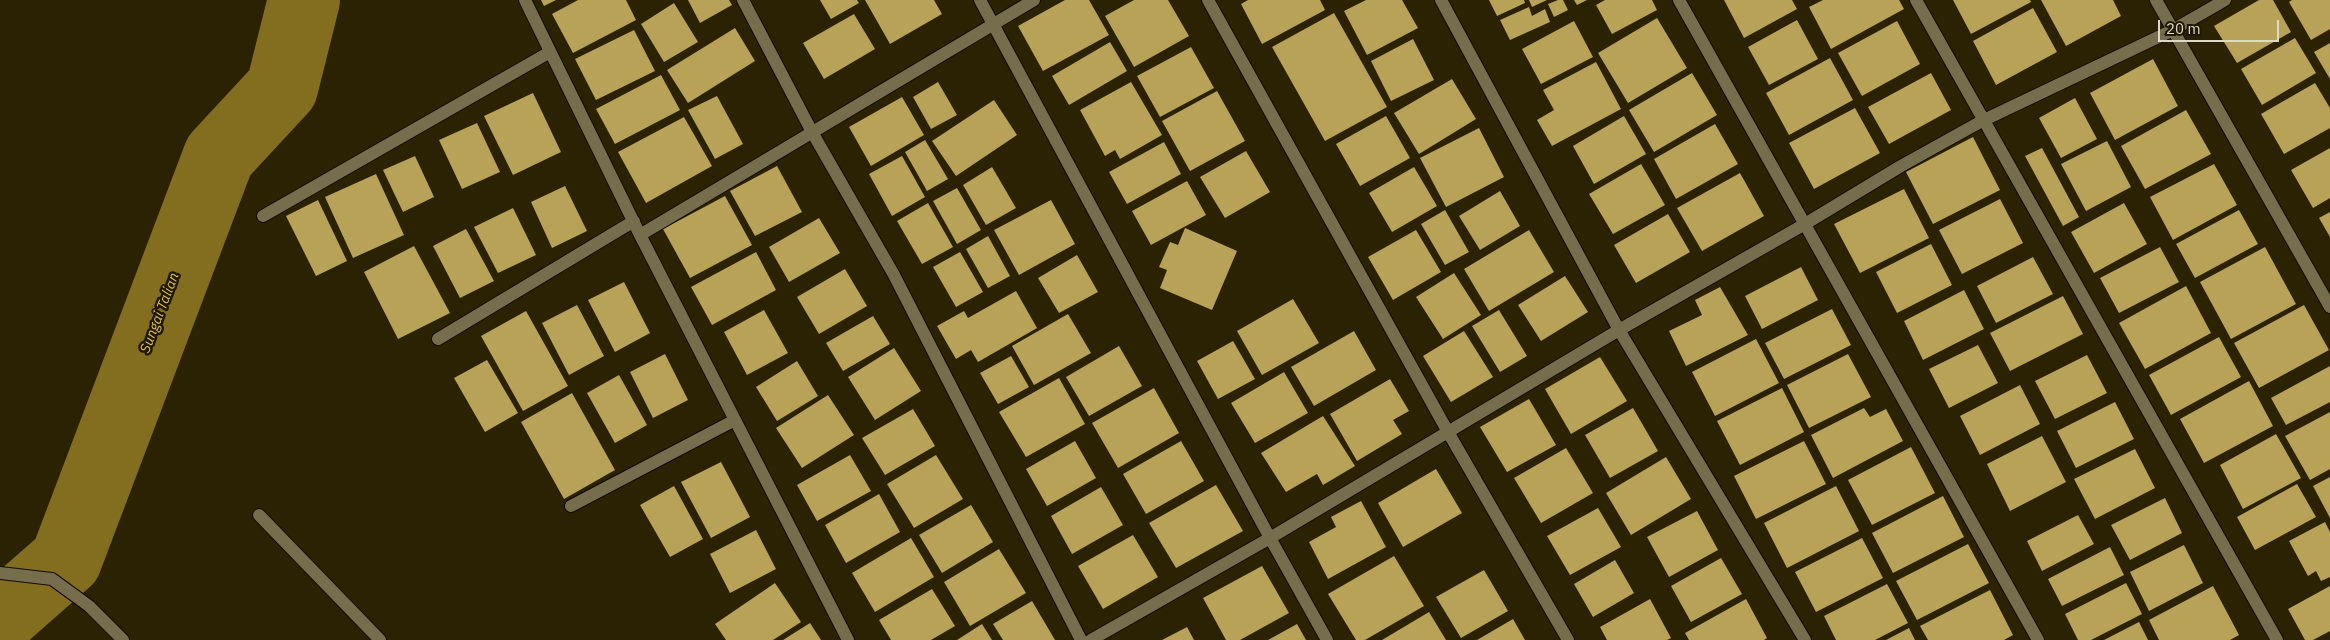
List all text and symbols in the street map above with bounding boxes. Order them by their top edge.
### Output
scale bar [2160,10,2281,42]
text: 20 m [2166,19,2201,38]
water label: Sungai Talian [137,270,183,356]

